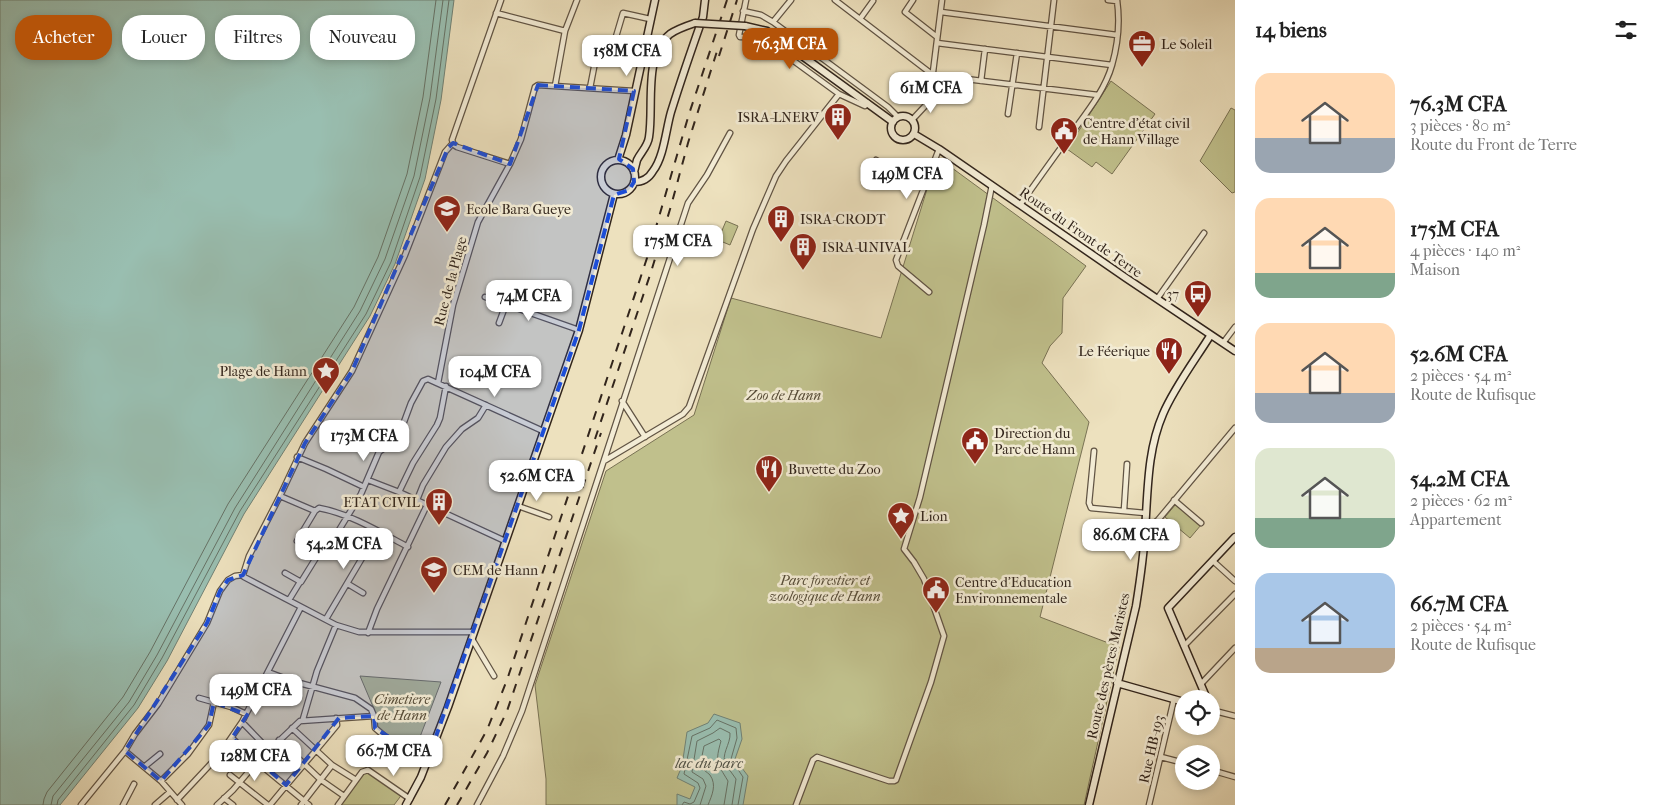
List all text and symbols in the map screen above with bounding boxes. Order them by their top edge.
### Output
chip: Acheter [15,15,112,60]
chip: Louer [122,15,205,60]
chip: Filtres [215,15,300,60]
chip: Nouveau [310,15,415,60]
icon: filters [1612,16,1640,44]
text: 14 biens [1255,18,1327,42]
pin: 76.3M CFA [733,28,847,70]
office icon: Le Soleil [1127,29,1157,68]
pin: 158M CFA [575,34,679,77]
text: 76.3M CFA [753,34,827,53]
place label: Le Soleil [1161,36,1212,53]
text: 158M CFA [593,41,661,60]
pin: 61M CFA [885,72,977,114]
text: 61M CFA [900,78,962,97]
text: 76.3M CFA [1410,92,1507,116]
icon: home [1295,93,1355,153]
building icon: ISRA-LNERV [823,102,853,141]
place label: ISRA-LNERV [737,109,820,126]
place label: Centre d’état civil de Hann Village [1083,115,1190,148]
public building icon: Centre d’état civil de Hann Village [1049,116,1079,155]
text: 3 pièces · 80 m² [1410,116,1510,135]
text: Route du Front de Terre [1410,135,1577,154]
pin: 149M CFA [855,158,959,200]
text: 149M CFA [871,164,943,183]
street label: Route du Front de Terre [1016,184,1146,281]
school or university icon: Ecole Bara Gueye [432,194,462,233]
place label: Ecole Bara Gueye [466,201,571,218]
building icon: ISRA-CRODT [766,204,796,243]
place label: ISRA-CRODT [800,211,886,228]
text: 175M CFA [1410,217,1499,241]
icon: home [1295,218,1355,278]
pin: 175M CFA [626,224,730,267]
text: 175M CFA [644,231,712,250]
building icon: ISRA-UNIVAL [788,232,818,271]
street label: Rue de la Plage [430,235,471,328]
place label: ISRA-UNIVAL [822,239,911,256]
text: 4 pièces · 140 m² [1410,241,1520,260]
text: Maison [1410,260,1460,279]
bus stop icon: 37 [1183,279,1213,318]
pin: 74M CFA [483,280,575,322]
text: 74M CFA [497,286,561,305]
place label: 37 [1167,286,1179,303]
restaurant icon: Le Féerique [1154,336,1184,375]
text: 52.6M CFA [1410,342,1508,366]
place label: Le Féerique [1078,343,1150,360]
icon: home [1295,343,1355,403]
place icon: Plage de Hann [311,356,341,395]
pin: 104M CFA [443,356,547,398]
text: 104M CFA [459,362,531,381]
place label: Plage de Hann [219,363,307,380]
text: 2 pièces · 54 m² [1410,366,1511,385]
text: Route de Rufisque [1410,385,1536,404]
park label: Zoo de Hann [746,387,821,404]
pin: 173M CFA [312,420,416,462]
place label: Direction du Parc de Hann [994,425,1075,458]
text: 173M CFA [330,426,398,445]
public building icon: Direction du Parc de Hann [960,426,990,465]
restaurant icon: Buvette du Zoo [754,454,784,493]
pin: 52.6M CFA [480,460,594,502]
place label: Buvette du Zoo [788,461,881,478]
text: 52.6M CFA [500,466,574,485]
text: 54.2M CFA [1410,467,1509,491]
icon: home [1295,468,1355,528]
building icon: ETAT CIVIL [424,487,454,526]
text: 2 pièces · 62 m² [1410,491,1512,510]
place label: ETAT CIVIL [343,494,421,511]
place icon: Lion [886,501,916,540]
place label: Lion [920,508,948,525]
text: Appartement [1410,510,1502,529]
pin: 86.6M CFA [1074,518,1188,561]
text: 86.6M CFA [1093,525,1169,544]
pin: 54.2M CFA [287,528,401,570]
text: 54.2M CFA [306,534,382,553]
school or university icon: CEM de Hann [419,555,449,594]
place label: CEM de Hann [453,562,538,579]
park label: Parc forestier et zoologique de Hann [770,572,881,605]
place label: Centre d'Education Environnementale [955,574,1072,607]
public building icon: Centre d'Education Environnementale [921,575,951,614]
street label: Route des pères Maristes [1083,591,1134,741]
text: 66.7M CFA [1410,592,1508,616]
icon: home [1295,593,1355,653]
text: 2 pièces · 54 m² [1410,616,1511,635]
text: Route de Rufisque [1410,635,1536,654]
pin: 149M CFA [204,674,308,716]
text: 149M CFA [220,680,292,699]
map controls [1175,690,1220,790]
button: locate [1175,690,1220,735]
park label: Cimetiere de Hann [374,691,430,724]
street label: Rue HB-193 [1135,713,1168,785]
pin: 66.7M CFA [337,734,451,777]
pin: 128M CFA [203,740,307,782]
text: 66.7M CFA [357,741,431,760]
button: layers [1175,745,1220,790]
text: 128M CFA [220,746,290,765]
water label: lac du parc [674,754,743,772]

